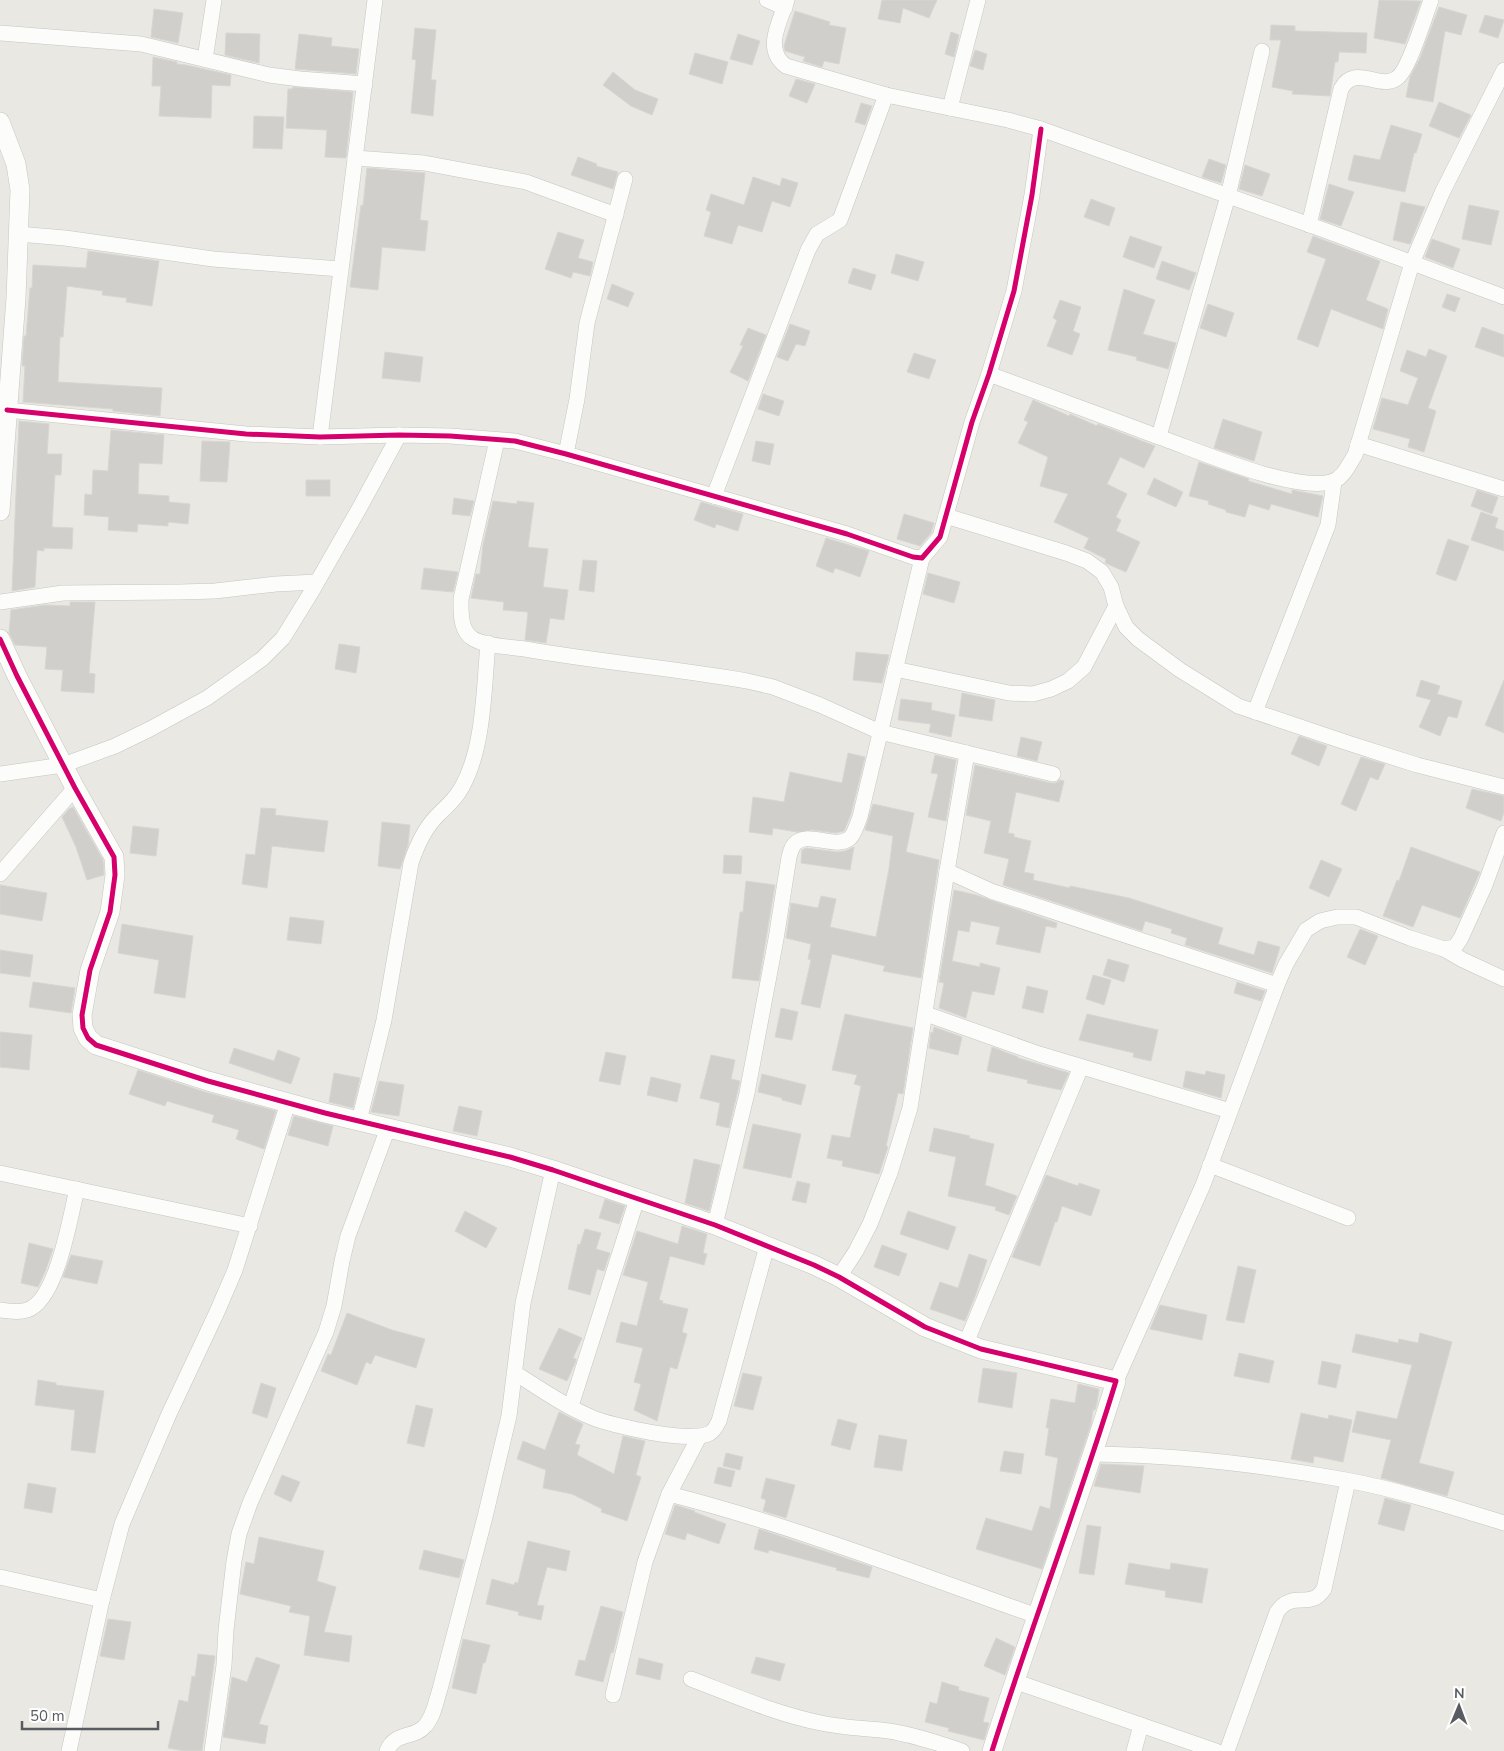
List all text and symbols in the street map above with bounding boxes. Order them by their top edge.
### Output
north arrow [1434,1681,1484,1731]
text: N [1454,1684,1465,1703]
scale bar [22,1698,159,1730]
text: 50 m [30,1706,65,1726]

